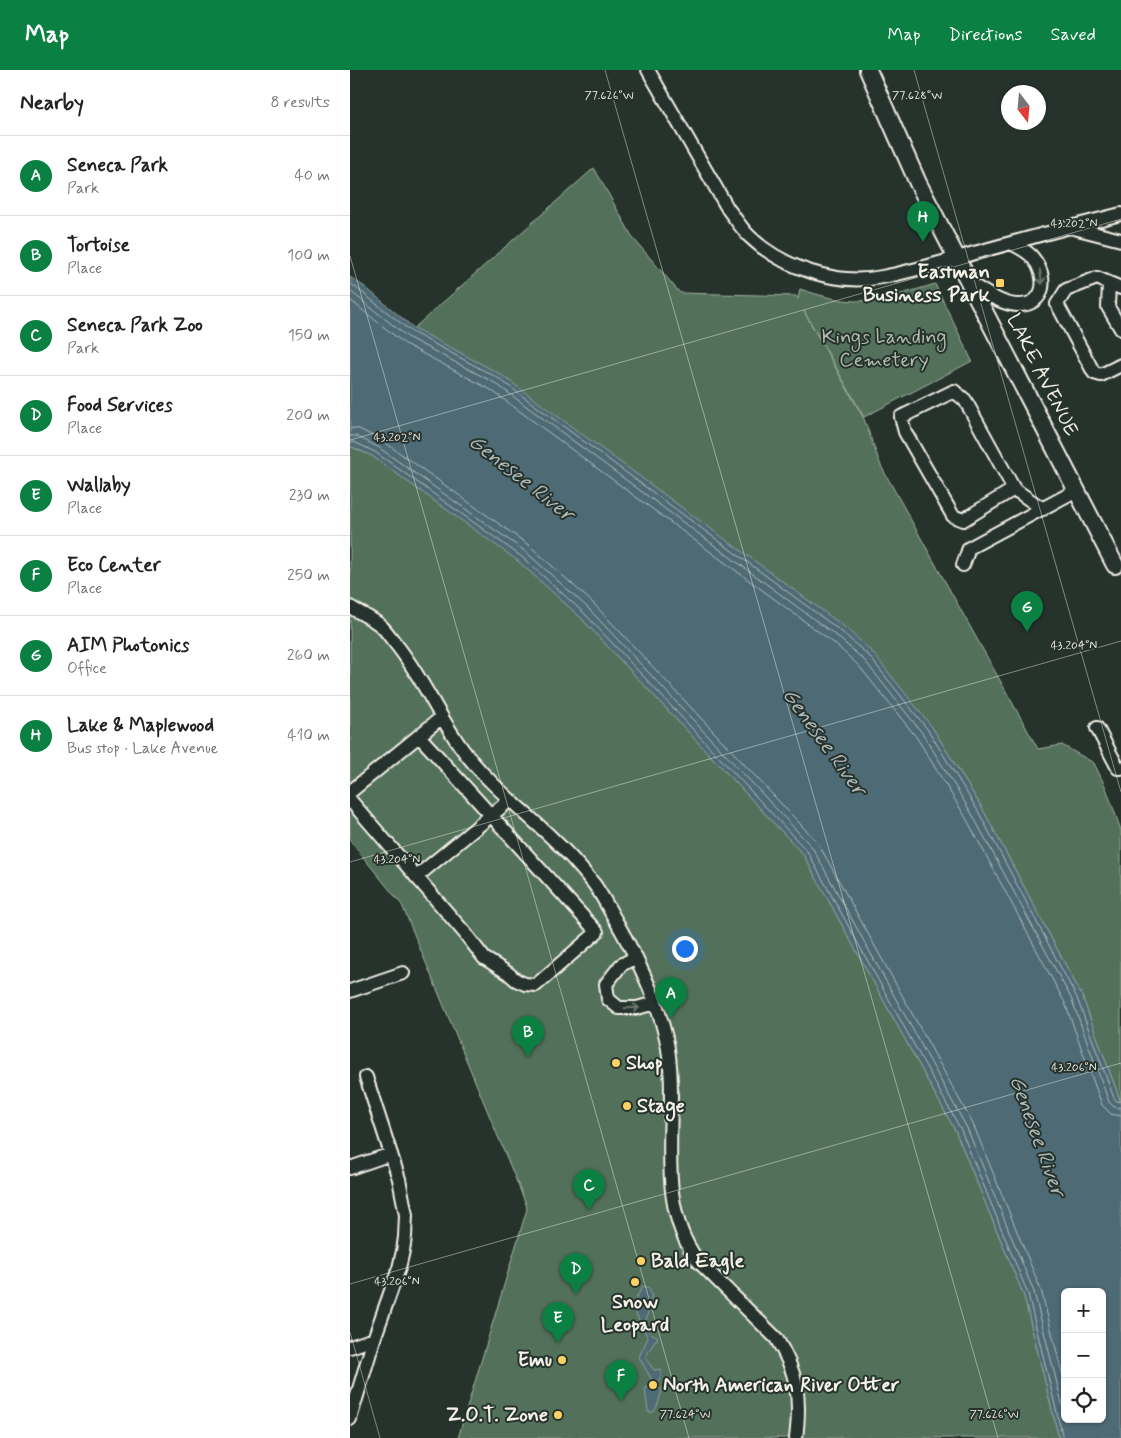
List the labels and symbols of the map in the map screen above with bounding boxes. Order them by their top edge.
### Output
north arrow [1001,85,1046,130]
text: 77.626°W [584,88,634,104]
text: 77.628°W [892,88,942,104]
pin: H [907,201,939,242]
text: 43.202°N [1051,216,1097,232]
place label: Eastman Business Park [863,259,991,309]
one-way arrow [1037,269,1047,285]
marker: Eastman Business Park [994,277,1006,289]
street label: LAKE AVENUE [1000,309,1084,441]
park label: Kings Landing Cemetery [822,324,946,374]
water label: Genesee River [463,428,582,530]
text: 43.202°N [374,430,420,446]
pin: G [1011,591,1043,632]
text: 43.204°N [1051,638,1097,654]
water label: Genesee River [776,683,874,804]
text: 43.204°N [374,852,420,868]
your location [672,936,698,962]
pin: A [655,977,687,1018]
one-way arrow [623,1003,639,1012]
pin: B [512,1016,544,1057]
place label: Shop [626,1050,663,1077]
marker: Shop [610,1057,622,1069]
text: 43.206°N [1051,1060,1097,1076]
water label: Genesee River [1002,1072,1073,1203]
place label: Stage [637,1093,685,1122]
marker: Stage [621,1100,633,1112]
pin: C [573,1169,605,1210]
place label: Bald Eagle [651,1248,744,1275]
pin: D [560,1253,592,1294]
marker: Bald Eagle [635,1255,647,1267]
text: 43.206°N [374,1274,420,1290]
marker: Snow Leopard [629,1276,641,1288]
place label: Snow Leopard [601,1289,669,1339]
pin: E [542,1302,574,1343]
place label: Emu [517,1347,552,1374]
marker: Emu [556,1354,568,1366]
pin: F [605,1360,637,1401]
place label: North American River Otter [663,1372,900,1399]
marker: North American River Otter [647,1379,659,1391]
place label: Z.O.T. Zone [446,1402,548,1429]
text: 77.624°W [660,1407,710,1423]
text: 77.626°W [969,1407,1019,1423]
marker: Z.O.T. Zone [552,1409,564,1421]

